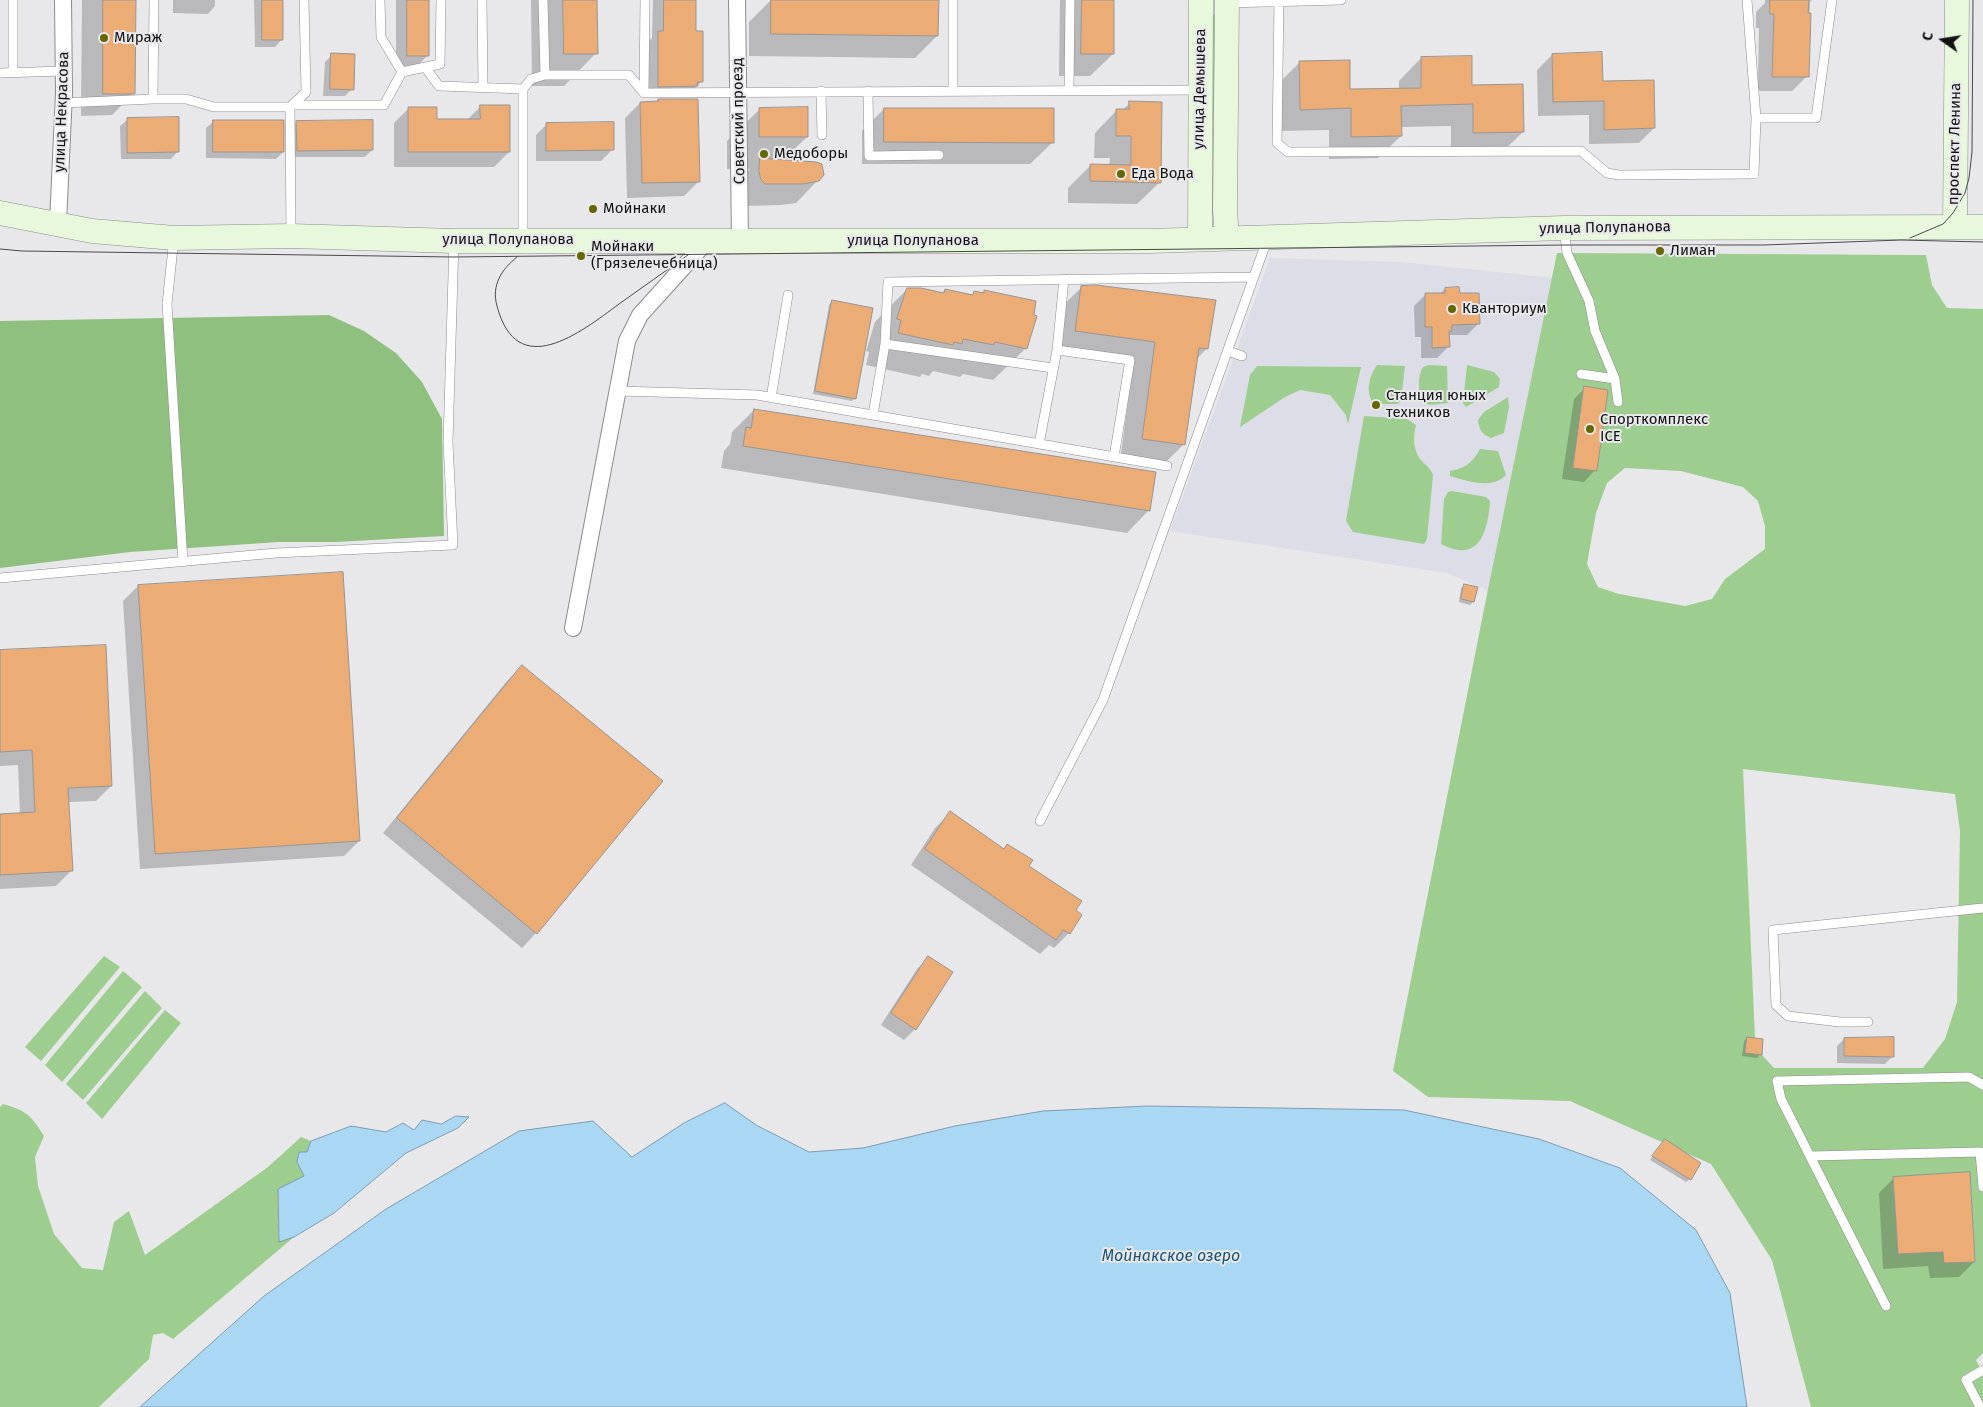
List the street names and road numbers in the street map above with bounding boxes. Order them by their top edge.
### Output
street label: улица Демышева [1190,28,1210,150]
street label: улица Некрасова [51,51,73,173]
street label: Советский проезд [729,58,749,184]
street label: проспект Ленина [1945,83,1965,205]
street label: улица Полупанова [1539,218,1671,238]
street label: улица Полупанова [442,231,574,249]
street label: улица Полупанова [847,232,979,250]

